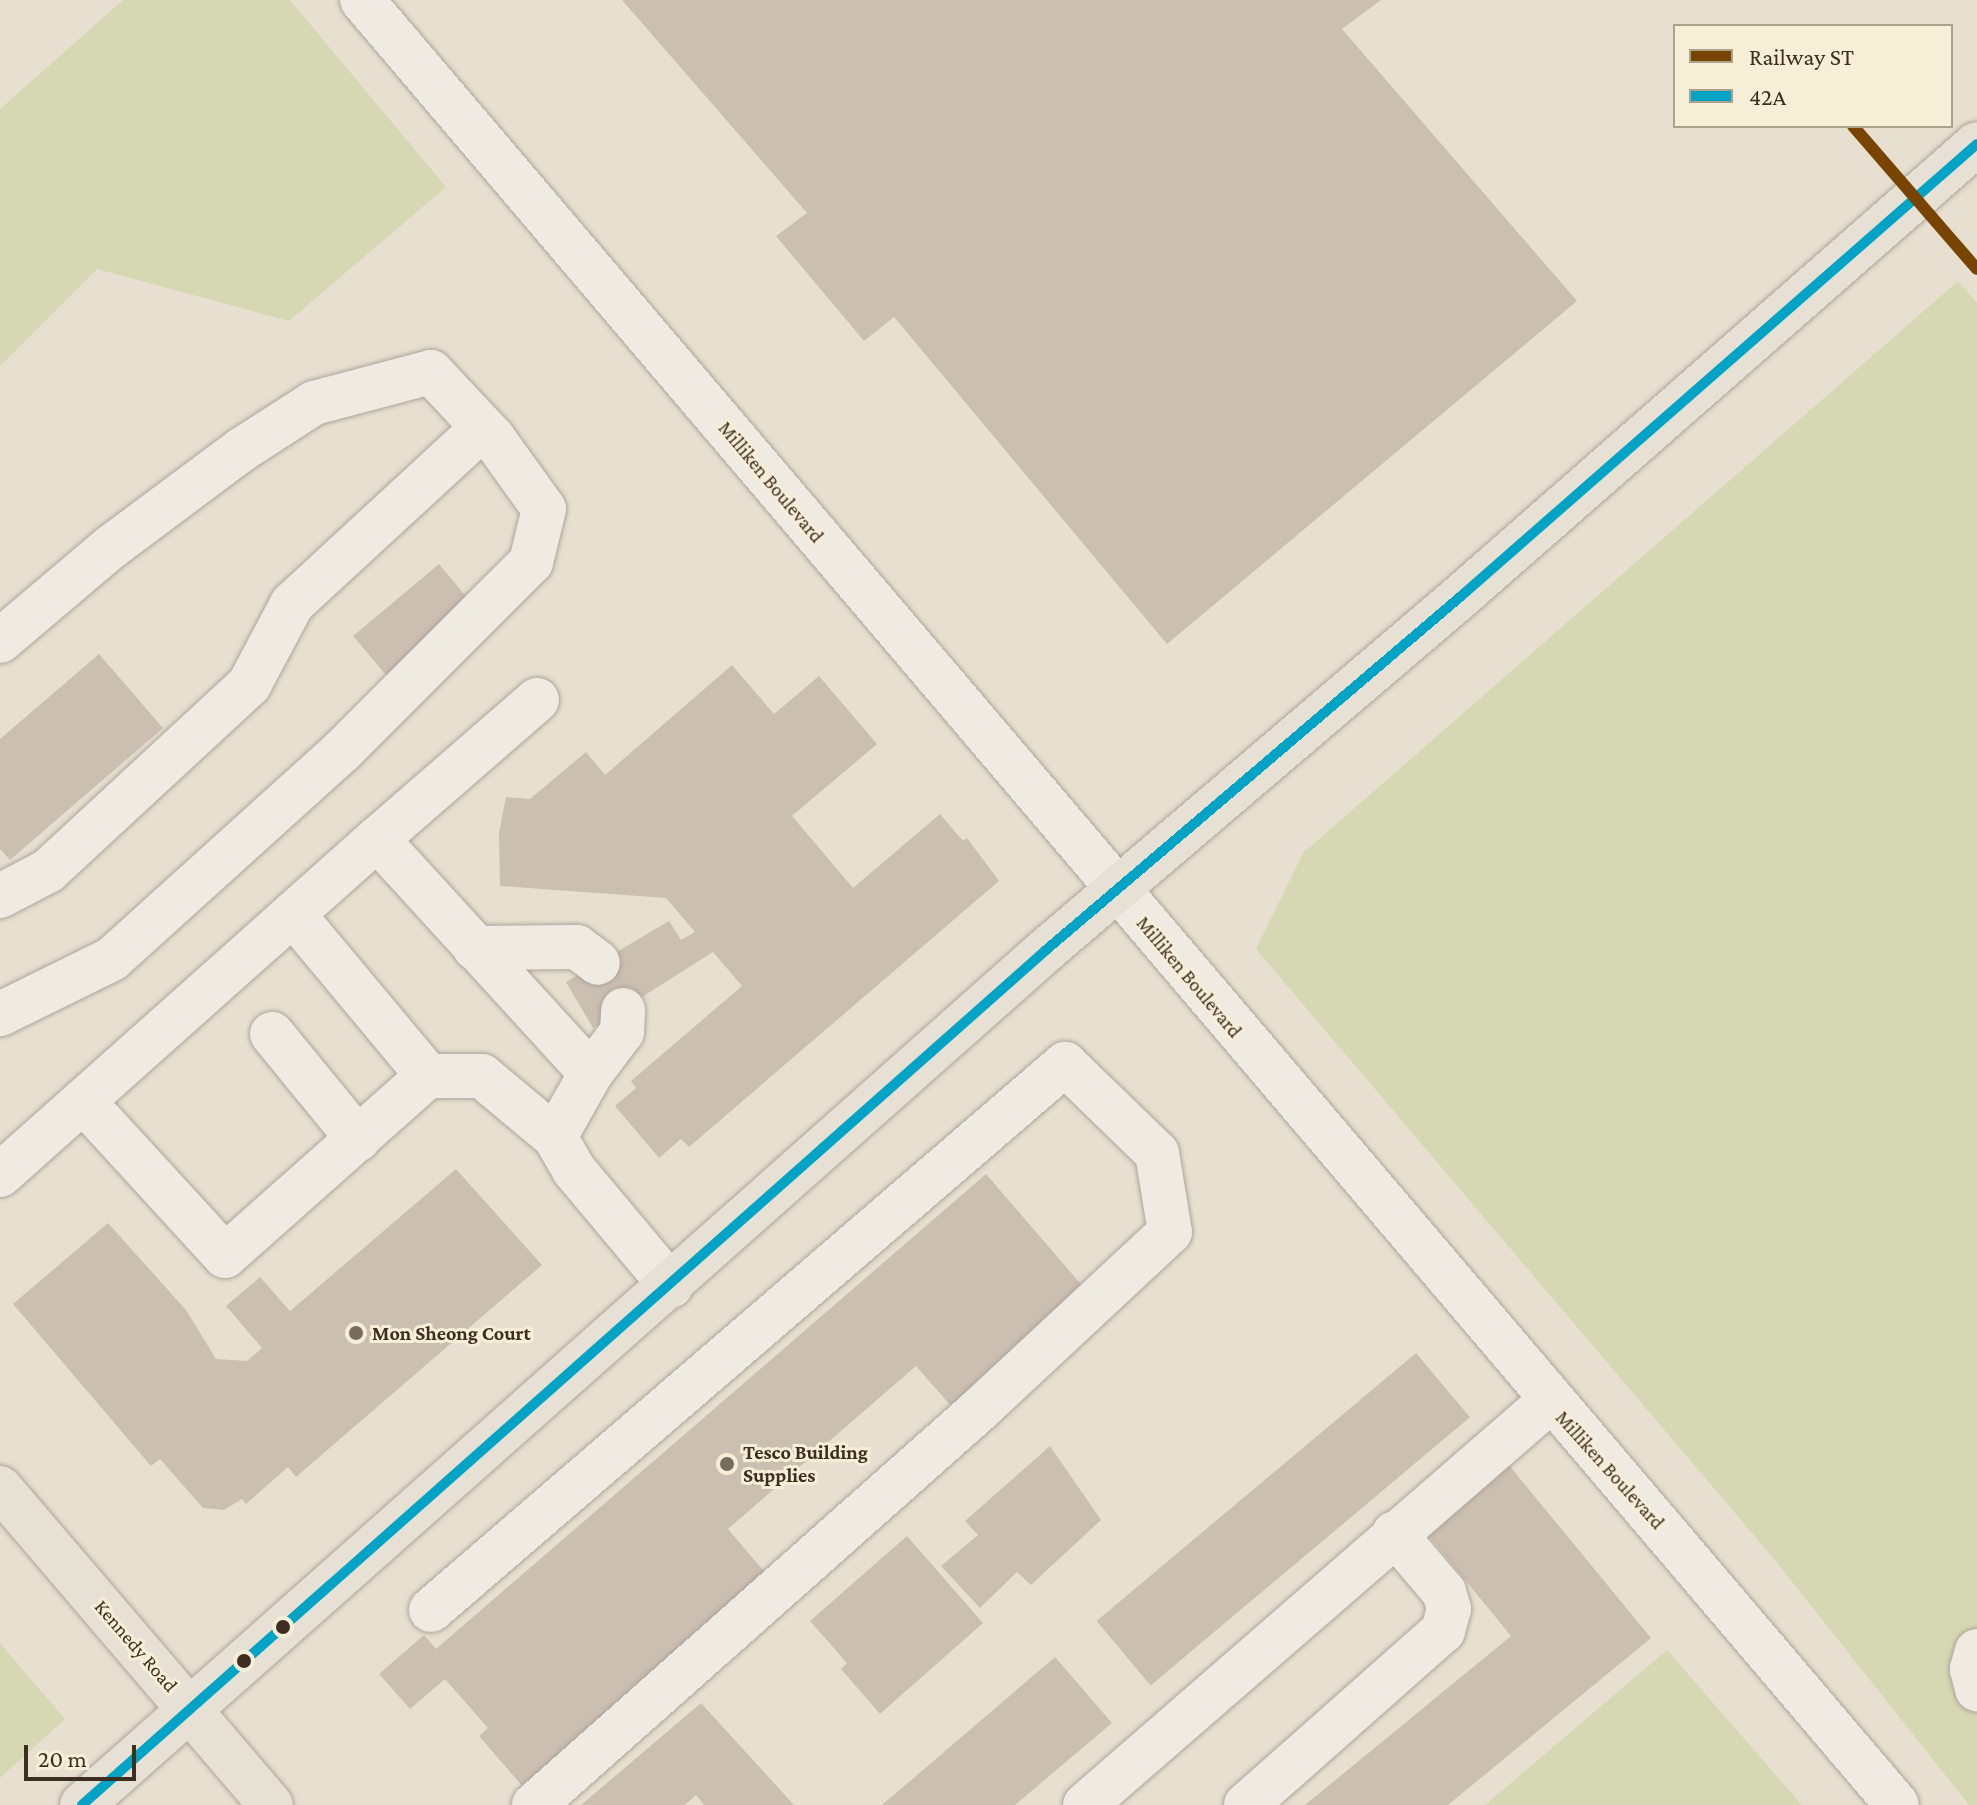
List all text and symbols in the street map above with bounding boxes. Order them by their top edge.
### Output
legend [1673,24,1953,128]
text: Railway ST [1749,43,1854,70]
text: 42A [1749,83,1786,110]
street label: Milliken Boulevard [713,416,829,548]
street label: Milliken Boulevard [1131,911,1247,1043]
place label: Mon Sheong Court [372,1321,531,1345]
marker: Mon Sheong Court [347,1324,365,1342]
street label: Milliken Boulevard [1550,1406,1670,1534]
place label: Tesco Building Supplies [743,1440,868,1487]
marker: Tesco Building Supplies [718,1455,736,1473]
street label: Kennedy Road [89,1595,183,1697]
unlabelled marker [275,1619,291,1635]
unlabelled marker [236,1653,252,1669]
scale bar [28,1729,140,1779]
text: 20 m [38,1745,87,1772]

